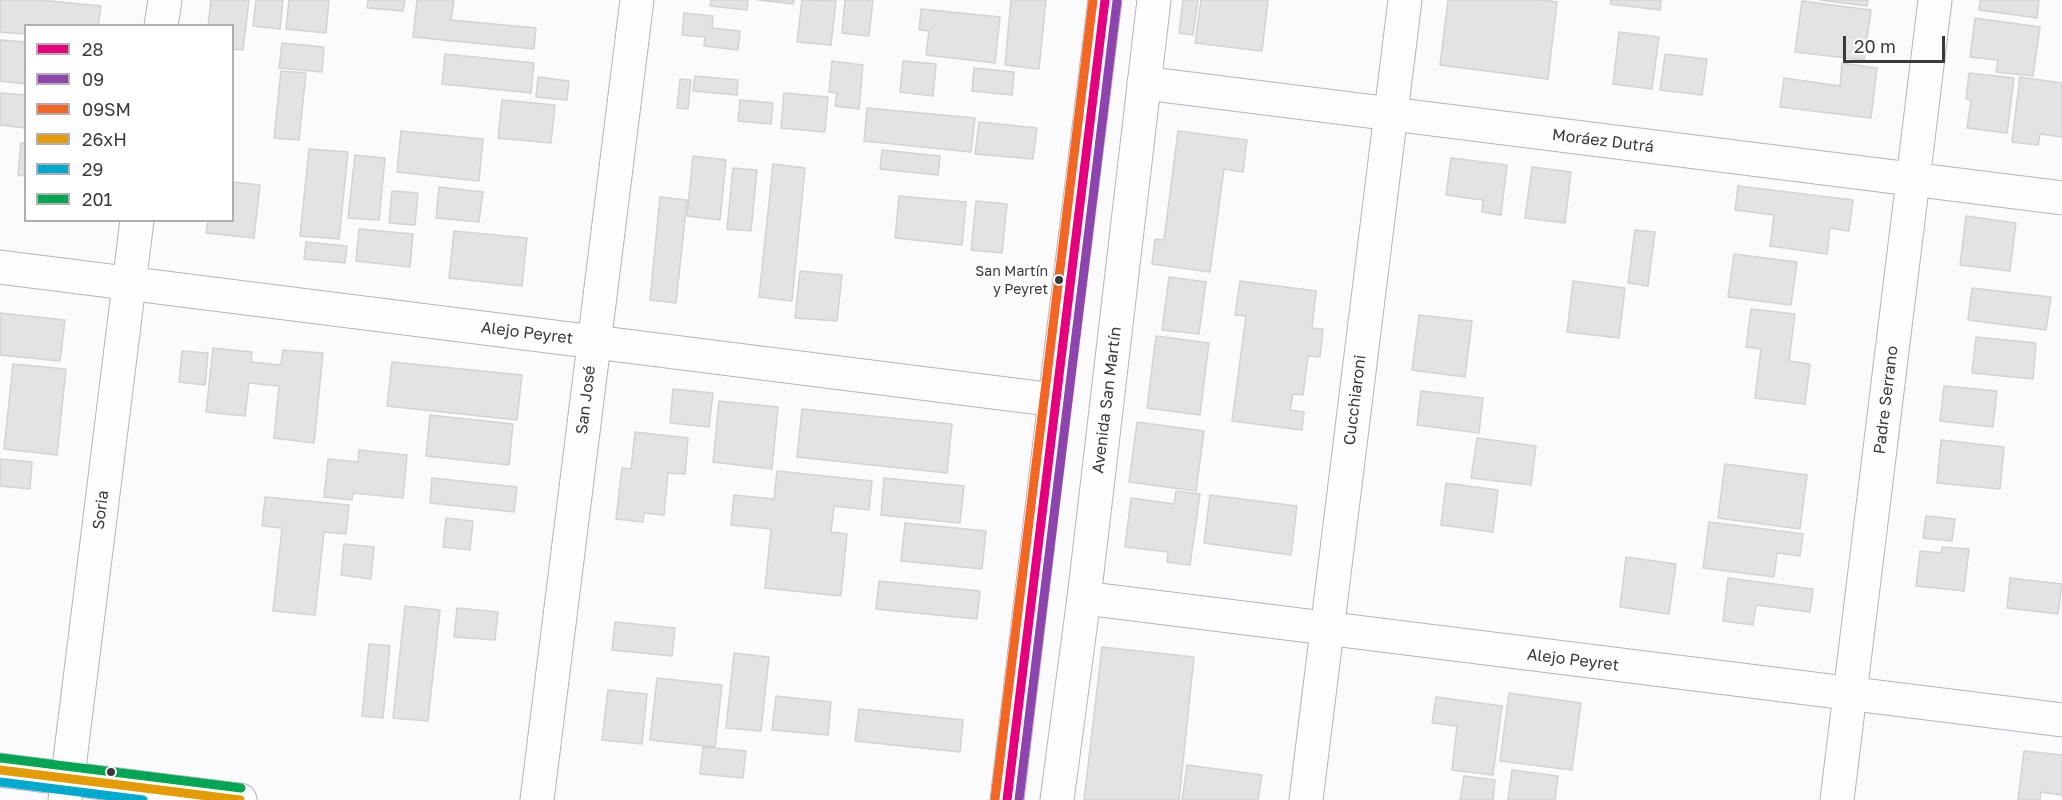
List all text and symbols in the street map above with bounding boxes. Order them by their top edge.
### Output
legend [24,24,234,222]
scale bar [1846,24,1948,62]
text: 20 m [1854,35,1896,57]
text: 28 [82,38,103,60]
text: 09 [82,68,104,90]
text: 09SM [82,98,131,120]
street label: Moráez Dutrá [1551,125,1655,157]
text: 26xH [82,128,127,150]
text: 29 [82,158,103,180]
text: 201 [82,188,112,210]
place label: San Martín y Peyret [975,264,1048,296]
marker: San Martín y Peyret [1053,274,1065,286]
street label: Alejo Peyret [480,318,574,348]
street label: Avenida San Martín [1088,326,1126,474]
street label: Padre Serrano [1870,345,1902,455]
street label: Cucchiaroni [1340,354,1370,446]
street label: San José [572,364,600,436]
street label: Soria [89,489,113,531]
street label: Alejo Peyret [1526,645,1620,675]
unlabelled marker [105,766,117,778]

